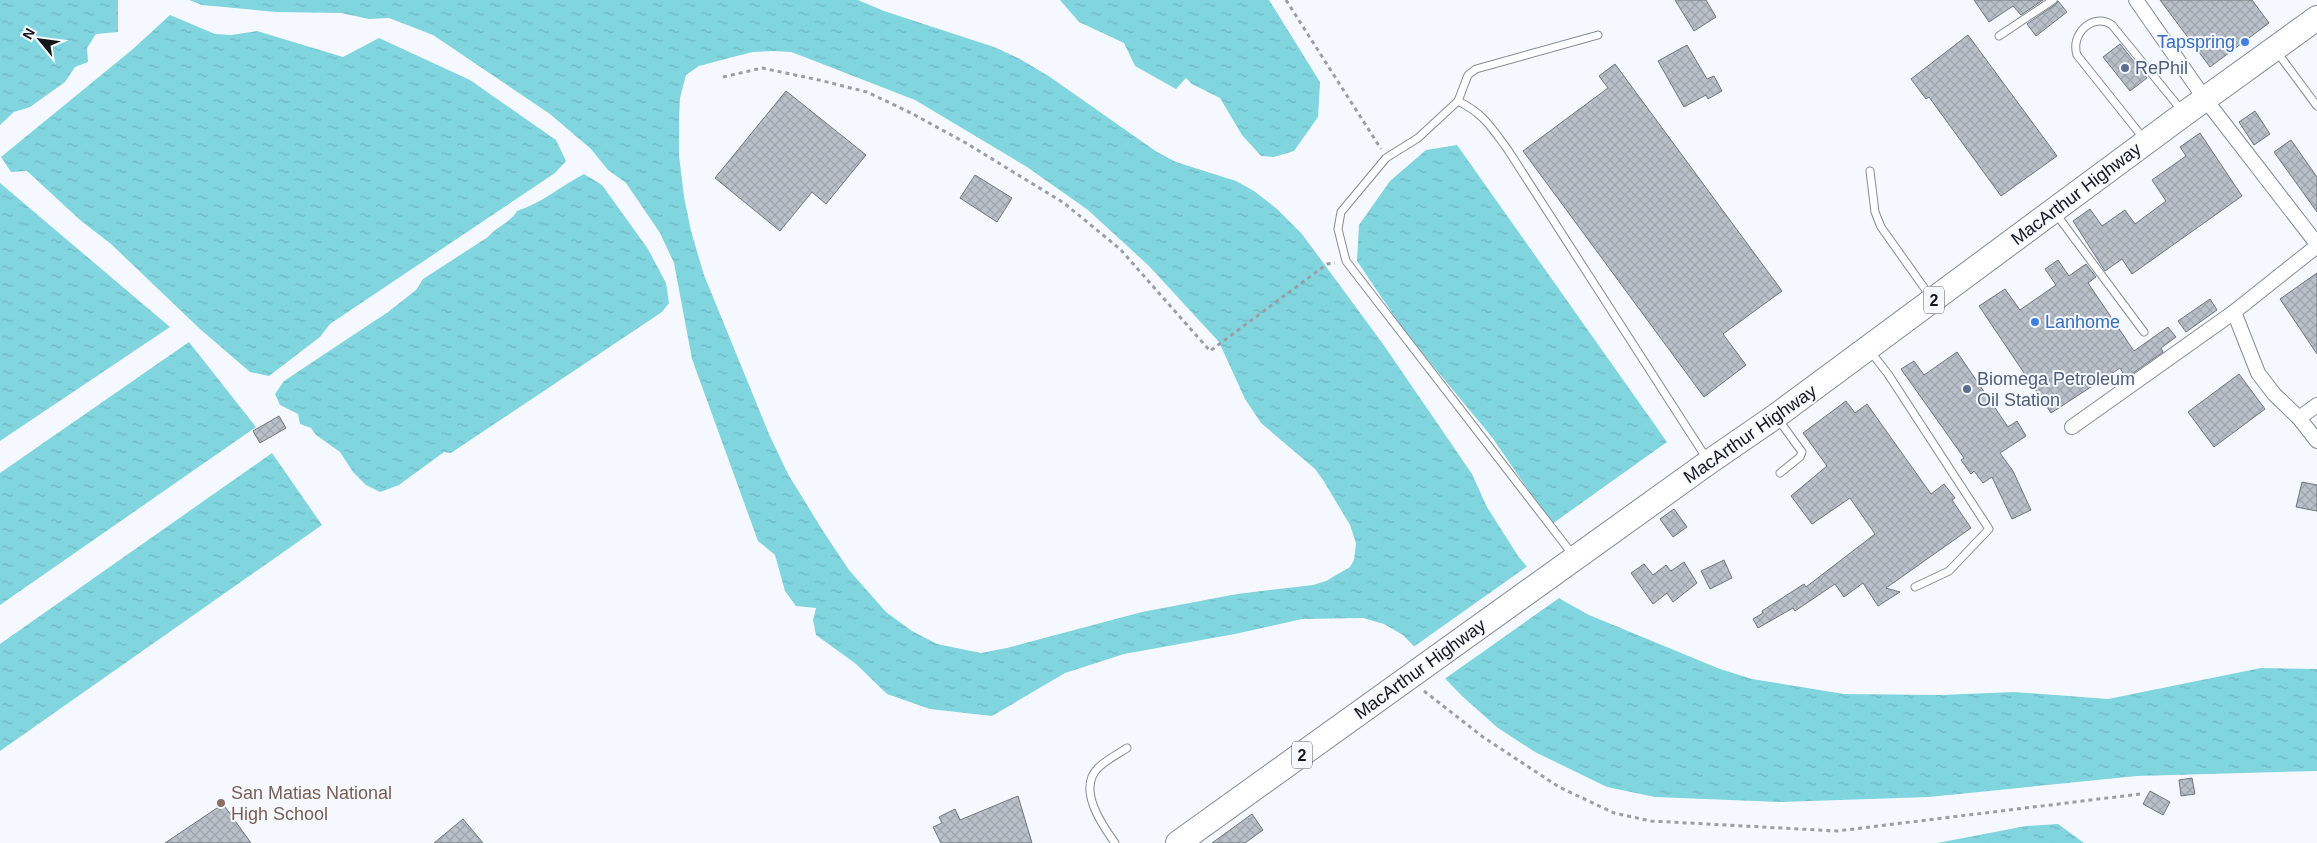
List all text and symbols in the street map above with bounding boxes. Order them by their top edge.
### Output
north arrow [15,15,65,65]
text: N [19,25,38,42]
place label: Tapspring [2157,32,2235,52]
marker: Tapspring [2239,36,2251,48]
place label: RePhil [2135,58,2188,78]
marker: RePhil [2119,62,2131,74]
street label: MacArthur Highway [2007,139,2145,249]
road number: 2 [1924,286,1944,314]
place label: Lanhome [2045,312,2120,332]
marker: Lanhome [2029,316,2041,328]
place label: Biomega Petroleum Oil Station [1977,369,2135,410]
street label: MacArthur Highway [1680,381,1820,487]
marker: Biomega Petroleum Oil Station [1961,383,1973,395]
street label: MacArthur Highway [1351,615,1489,723]
road number: 2 [1292,742,1312,768]
place label: San Matias National High School [231,783,392,824]
marker: San Matias National High School [215,797,227,809]

